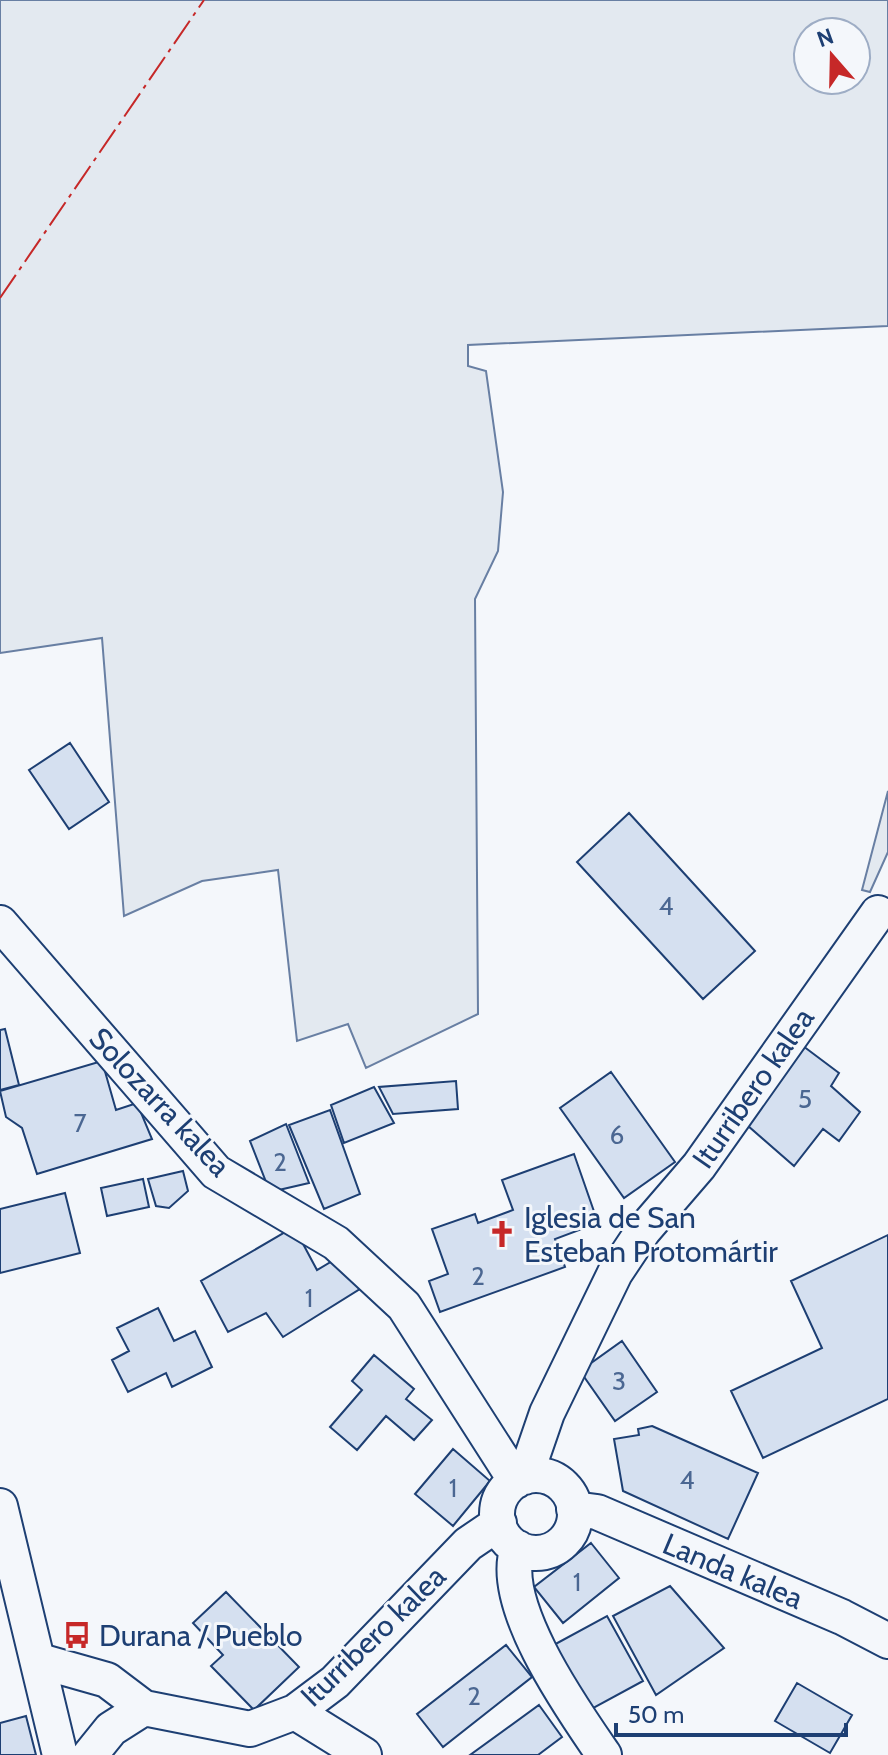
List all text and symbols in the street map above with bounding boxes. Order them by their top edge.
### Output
north arrow [792,16,872,96]
text: N [813,22,837,53]
house number: 4 [658,890,674,922]
street label: Iturribero kalea [684,1000,822,1175]
street label: Solozarra kalea [82,1020,239,1185]
house number: 5 [798,1083,812,1115]
house number: 7 [73,1107,87,1139]
house number: 6 [610,1119,624,1151]
house number: 2 [273,1146,287,1178]
place label: Iglesia de San Esteban Protomártir [524,1199,778,1270]
church icon: Iglesia de San Esteban Protomártir [487,1219,517,1249]
house number: 2 [471,1260,485,1292]
house number: 1 [305,1282,313,1314]
house number: 3 [612,1365,626,1397]
house number: 4 [679,1464,695,1496]
house number: 1 [449,1472,457,1504]
street label: Landa kalea [657,1525,809,1617]
street label: Iturribero kalea [293,1557,454,1714]
house number: 1 [573,1566,581,1598]
place label: Durana / Pueblo [99,1617,303,1654]
bus stop icon: Durana / Pueblo [62,1620,92,1650]
house number: 2 [467,1680,481,1712]
scale bar [616,1687,846,1737]
text: 50 m [628,1700,684,1729]

